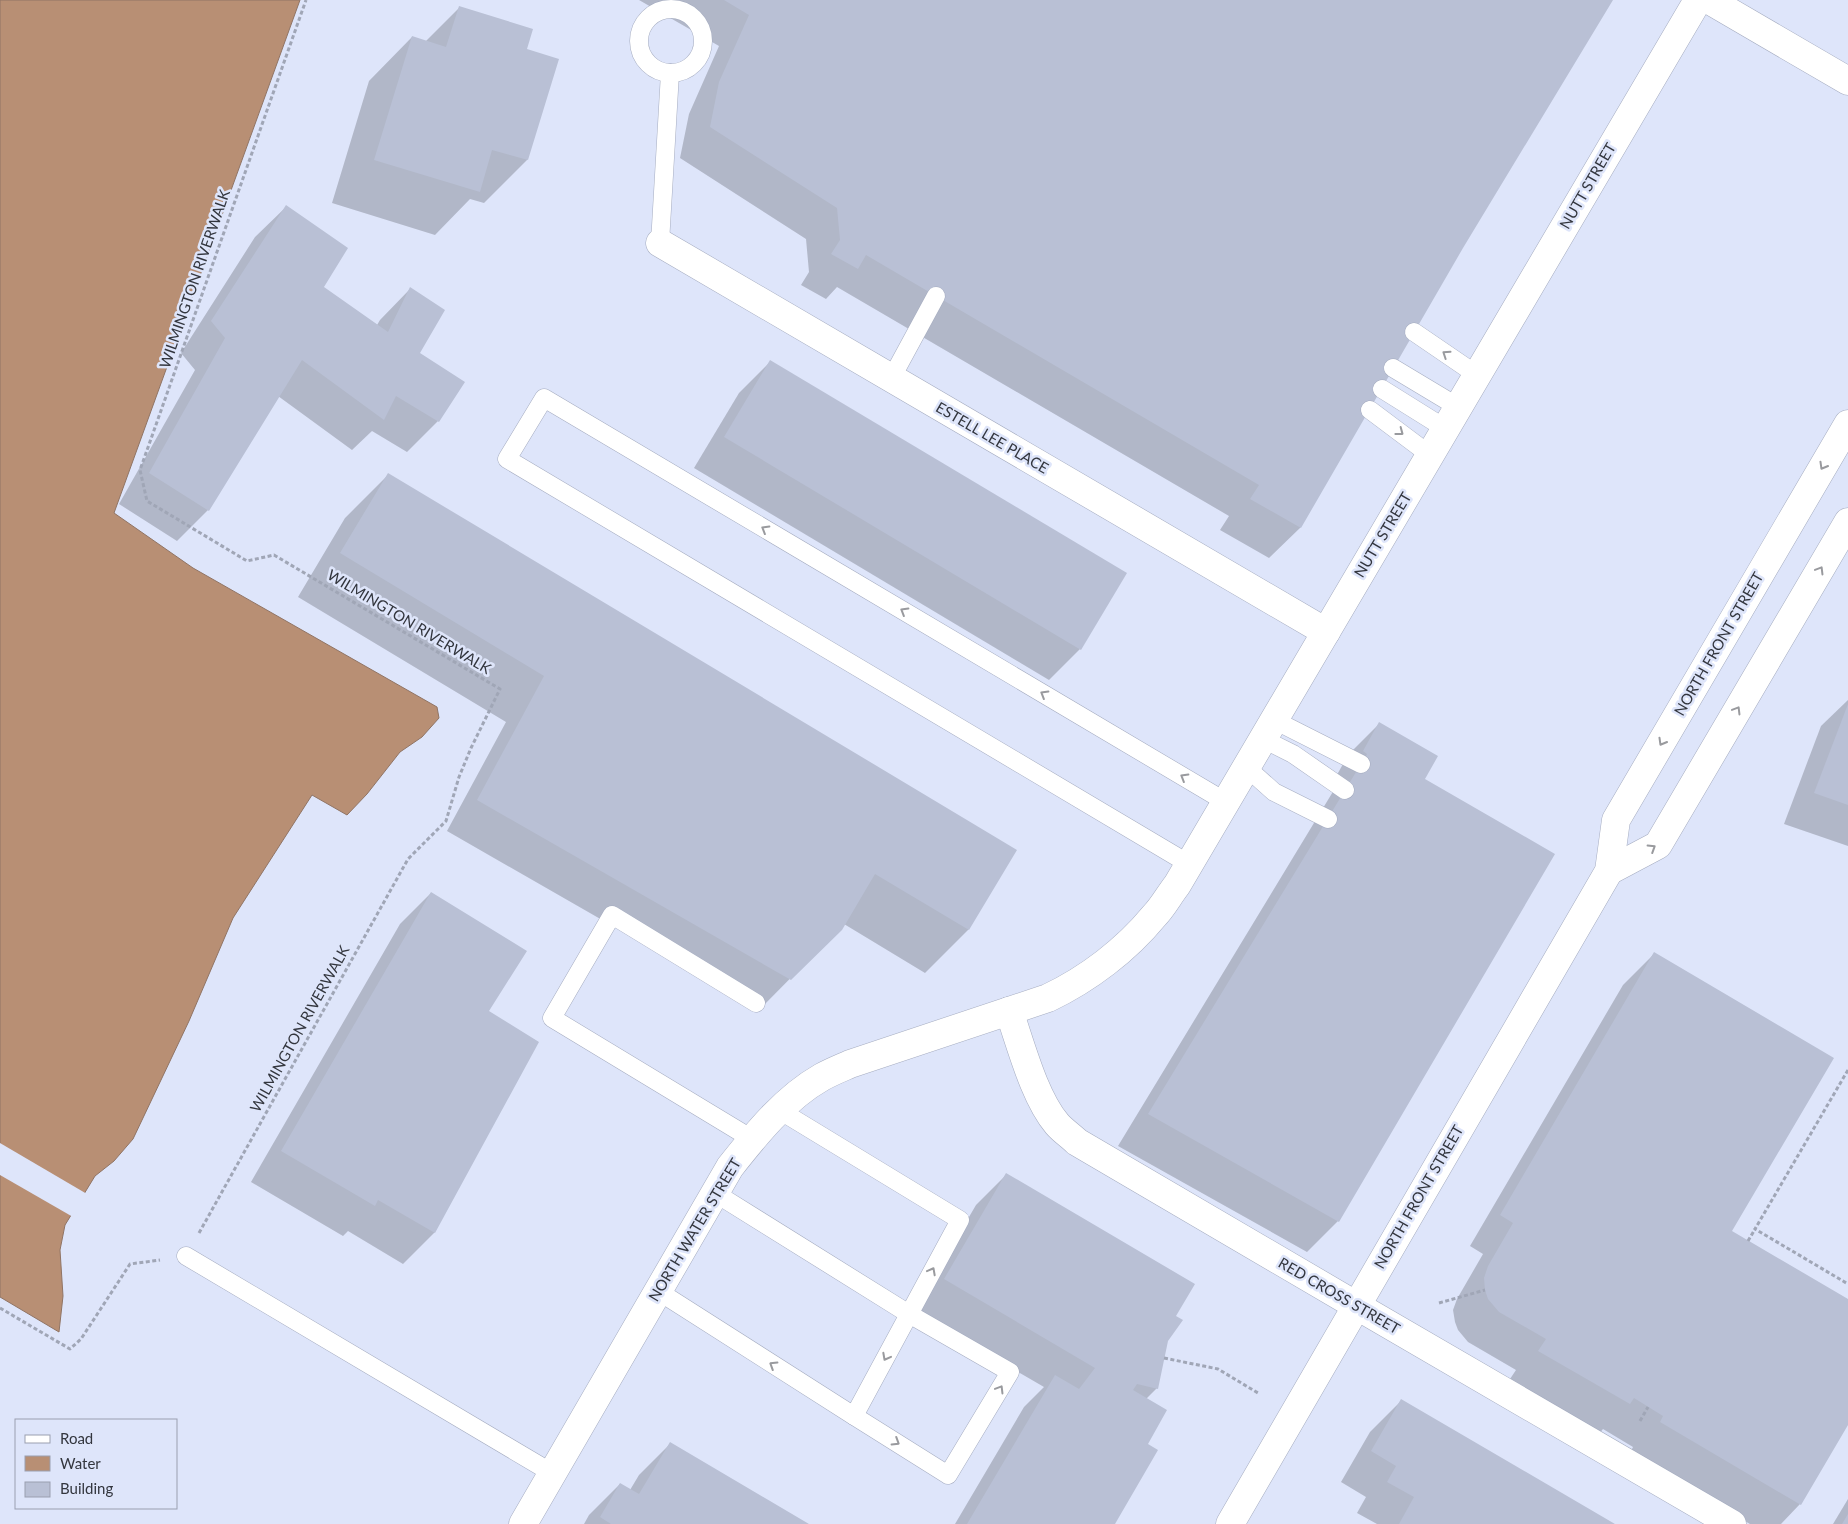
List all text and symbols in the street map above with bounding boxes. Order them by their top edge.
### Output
street label: NUTT STREET [1555,139,1619,232]
street label: WILMINGTON RIVERWALK [155,187,233,370]
one-way arrow [1442,351,1451,360]
street label: ESTELL LEE PLACE [933,398,1052,477]
one-way arrow [1394,427,1403,435]
one-way arrow [1820,460,1830,469]
street label: NUTT STREET [1350,489,1415,580]
one-way arrow [761,525,770,535]
street label: WILMINGTON RIVERWALK [324,565,495,677]
one-way arrow [1813,567,1823,576]
street label: NORTH FRONT STREET [1670,568,1767,718]
one-way arrow [901,608,910,618]
one-way arrow [1041,691,1050,701]
one-way arrow [1731,707,1741,716]
one-way arrow [1658,736,1668,745]
one-way arrow [1180,774,1189,784]
one-way arrow [1647,844,1656,854]
street label: WILMINGTON RIVERWALK [246,942,353,1115]
street label: NORTH FRONT STREET [1370,1121,1467,1271]
street label: NORTH WATER STREET [644,1155,744,1304]
street label: RED CROSS STREET [1276,1253,1404,1337]
one-way arrow [926,1267,936,1276]
one-way arrow [882,1352,892,1361]
one-way arrow [770,1361,779,1371]
one-way arrow [993,1385,1003,1394]
legend [15,1419,178,1509]
text: Road [60,1429,93,1447]
one-way arrow [890,1435,899,1445]
text: Water [60,1454,101,1472]
text: Building [60,1479,113,1497]

